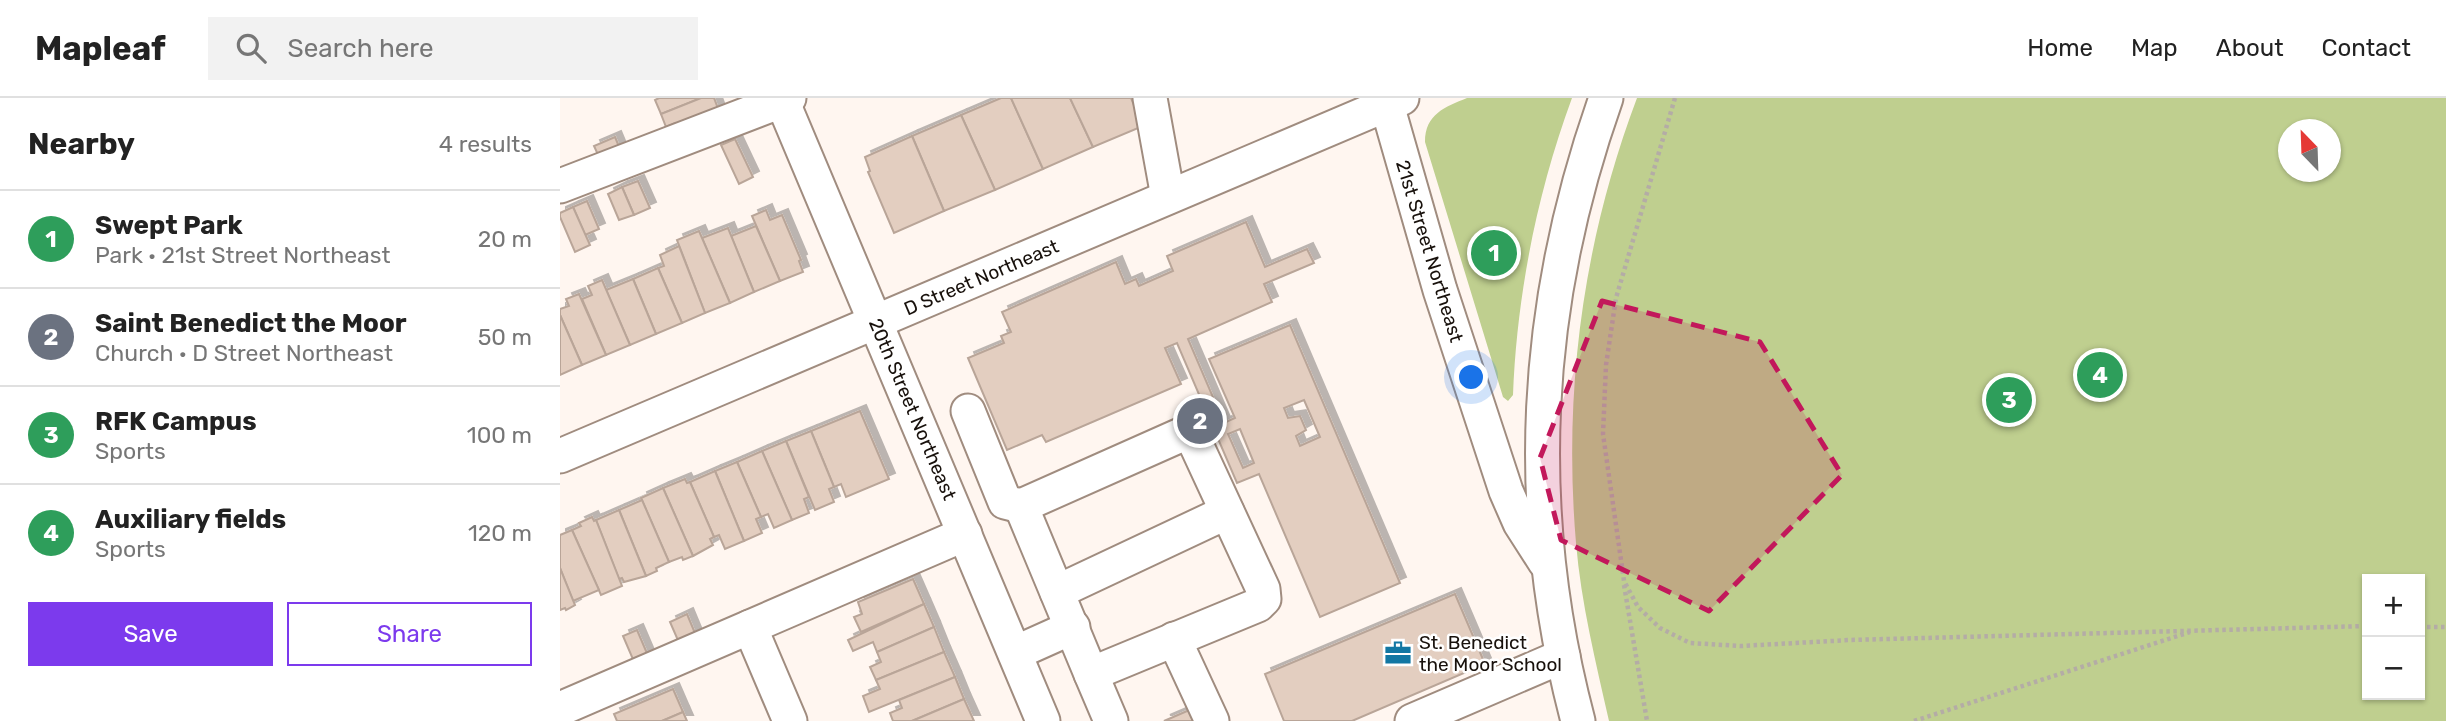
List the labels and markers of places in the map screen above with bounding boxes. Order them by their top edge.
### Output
pin: 1 [1471,227,1517,279]
pin: 4 [2077,349,2123,401]
pin: 3 [1986,374,2032,426]
pin: 2 [1177,395,1223,447]
place label: St. Benedict the Moor School [1419,631,1562,676]
office icon: St. Benedict the Moor School [1383,638,1413,668]

